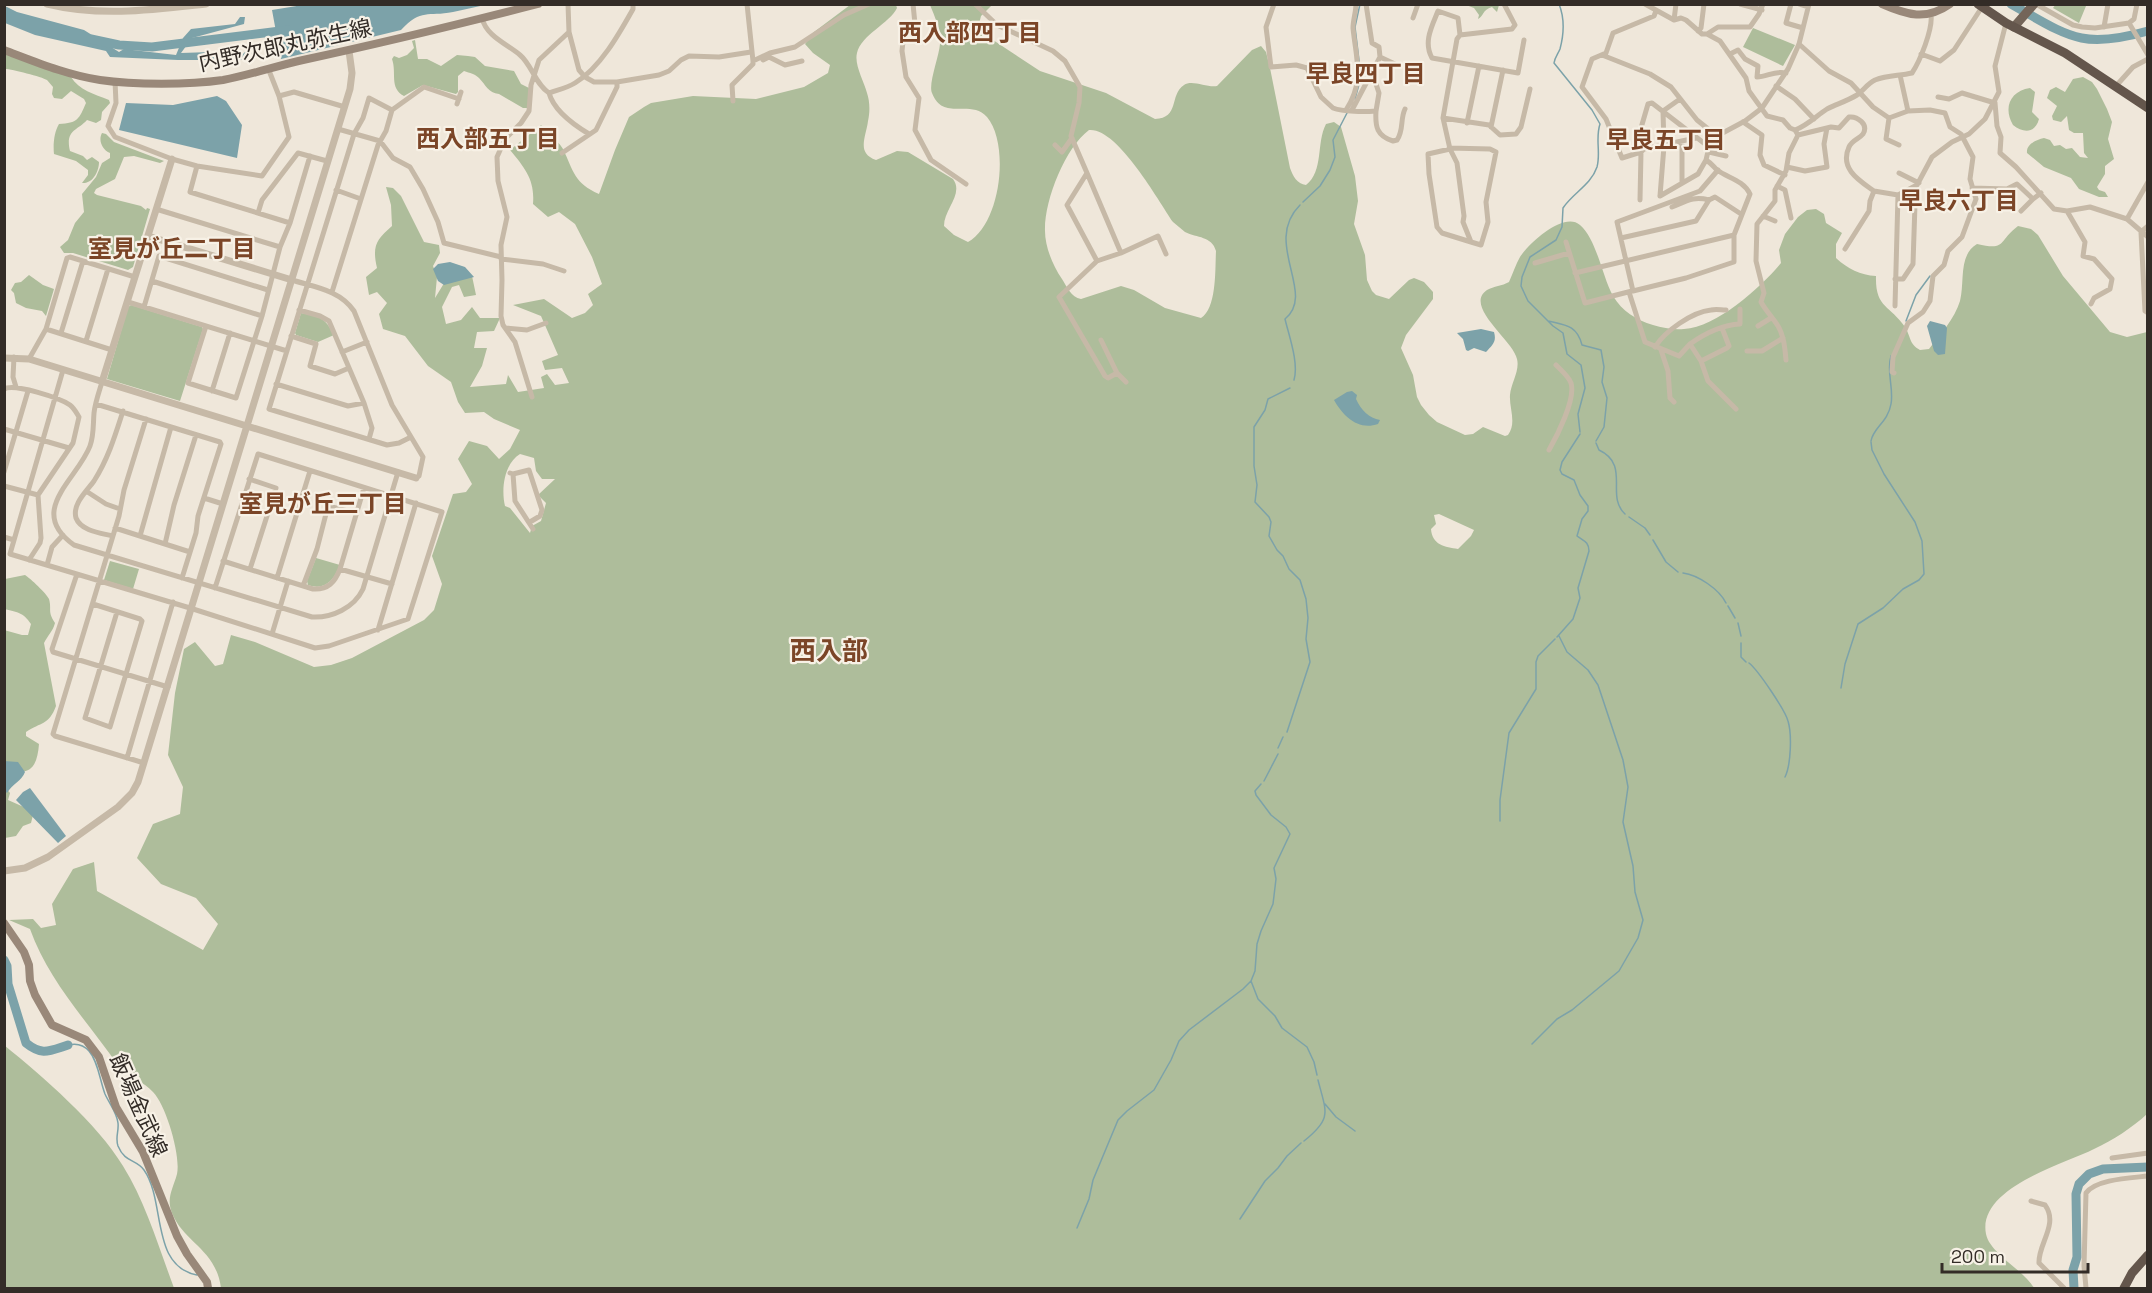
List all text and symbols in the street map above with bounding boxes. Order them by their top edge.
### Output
street label: 内野次郎丸弥生線 [196,13,374,77]
district label: 西入部四丁目 [898,17,1042,48]
district label: 早良四丁目 [1306,58,1426,89]
district label: 西入部五丁目 [416,123,560,154]
district label: 早良五丁目 [1606,124,1726,155]
district label: 早良六丁目 [1899,185,2019,216]
district label: 室見が丘二丁目 [88,233,256,264]
district label: 室見が丘三丁目 [239,488,407,519]
district label: 西入部 [790,634,868,668]
street label: 飯場金武線 [104,1049,174,1161]
scale bar [1942,1236,2088,1274]
text: 200 m [1951,1245,2005,1268]

